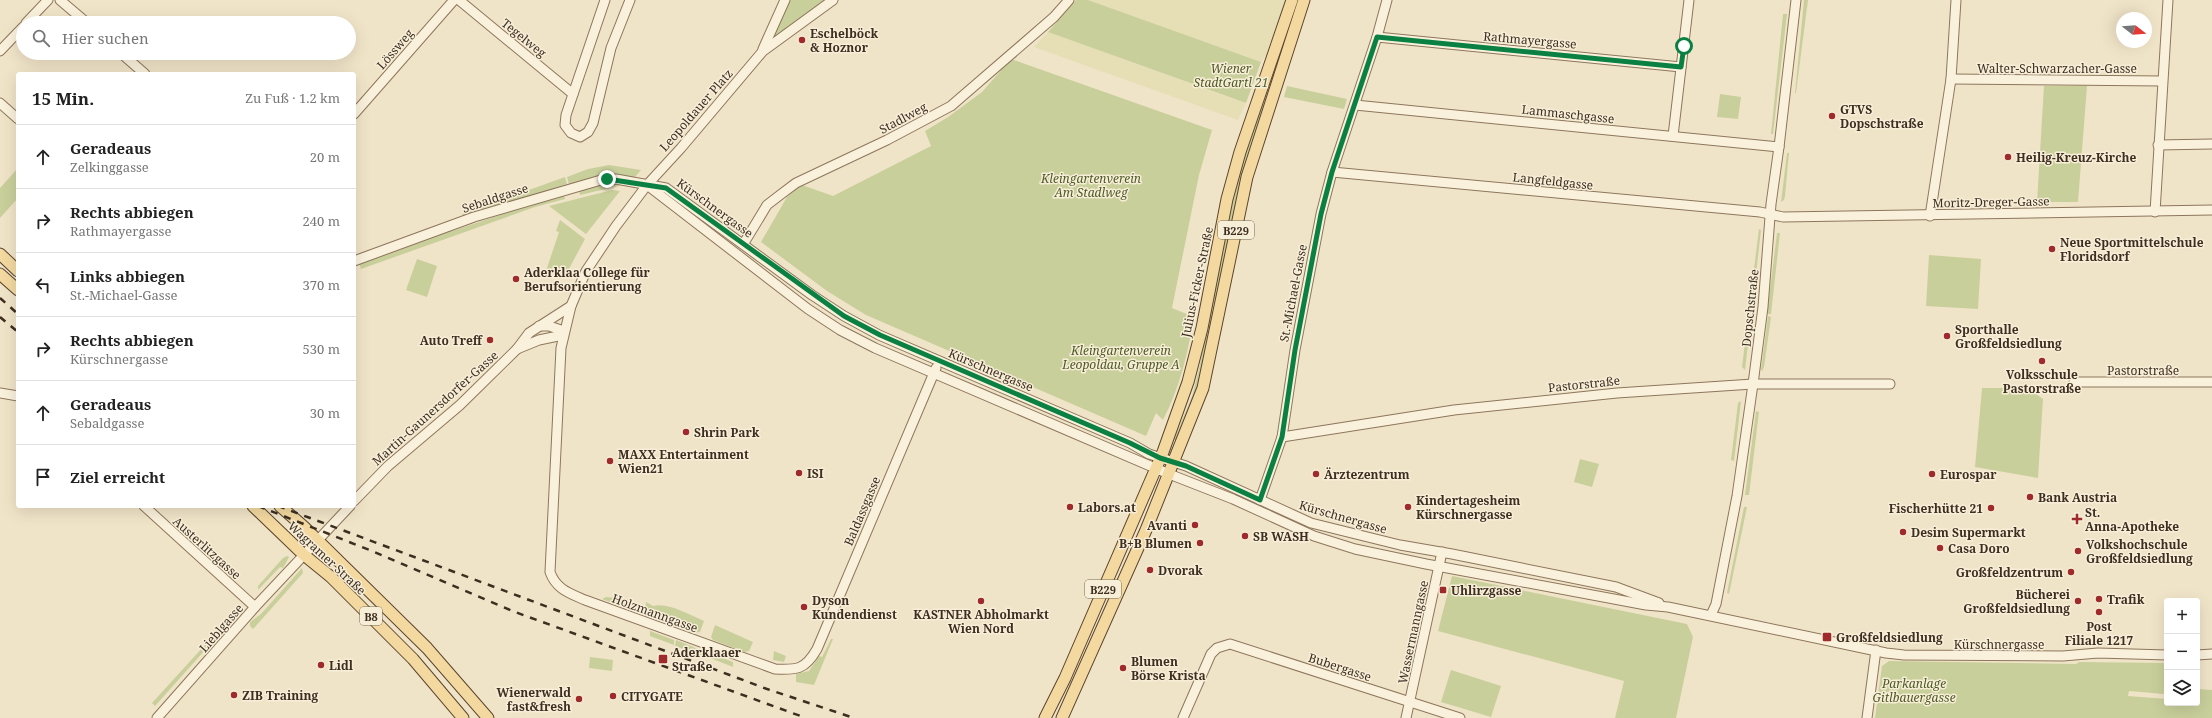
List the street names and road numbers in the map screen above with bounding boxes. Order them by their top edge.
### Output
street label: Tegelweg [498,15,550,62]
street label: Lössweg [373,25,418,73]
street label: Rathmayergasse [1483,27,1577,53]
street label: Walter-Schwarzacher-Gasse [1977,60,2137,77]
street label: Leopoldauer Platz [656,65,736,155]
street label: Stadlweg [876,98,930,138]
street label: Lammaschgasse [1521,101,1615,127]
street label: Langfeldgasse [1512,168,1594,194]
street label: Kürschnergasse [673,174,757,242]
street label: Sebaldgasse [460,179,530,217]
street label: Moritz-Dreger-Gasse [1932,192,2050,212]
road number: B229 [1218,221,1254,239]
street label: Julius-Ficker-Straße [1177,225,1217,340]
street label: St.-Michael-Gasse [1275,243,1311,343]
street label: Dopschstraße [1737,268,1763,348]
street label: Kürschnergasse [946,344,1036,396]
street label: Martin-Gaunersdorfer-Gasse [368,347,502,469]
street label: Pastorstraße [2107,362,2179,379]
street label: Pastorstraße [1547,372,1621,396]
street label: Baldassgasse [840,474,884,548]
street label: Kürschnergasse [1297,496,1389,538]
street label: Austerlitzgasse [169,513,245,583]
street label: Wagramer Straße [284,517,370,599]
street label: Wassermanngasse [1394,579,1432,685]
road number: B229 [1085,580,1121,598]
street label: Holzmanngasse [610,590,700,636]
street label: Lieblgasse [195,600,247,656]
road number: B8 [360,607,382,625]
street label: Kürschnergasse [1954,636,2044,653]
street label: Bubergasse [1306,649,1374,685]

